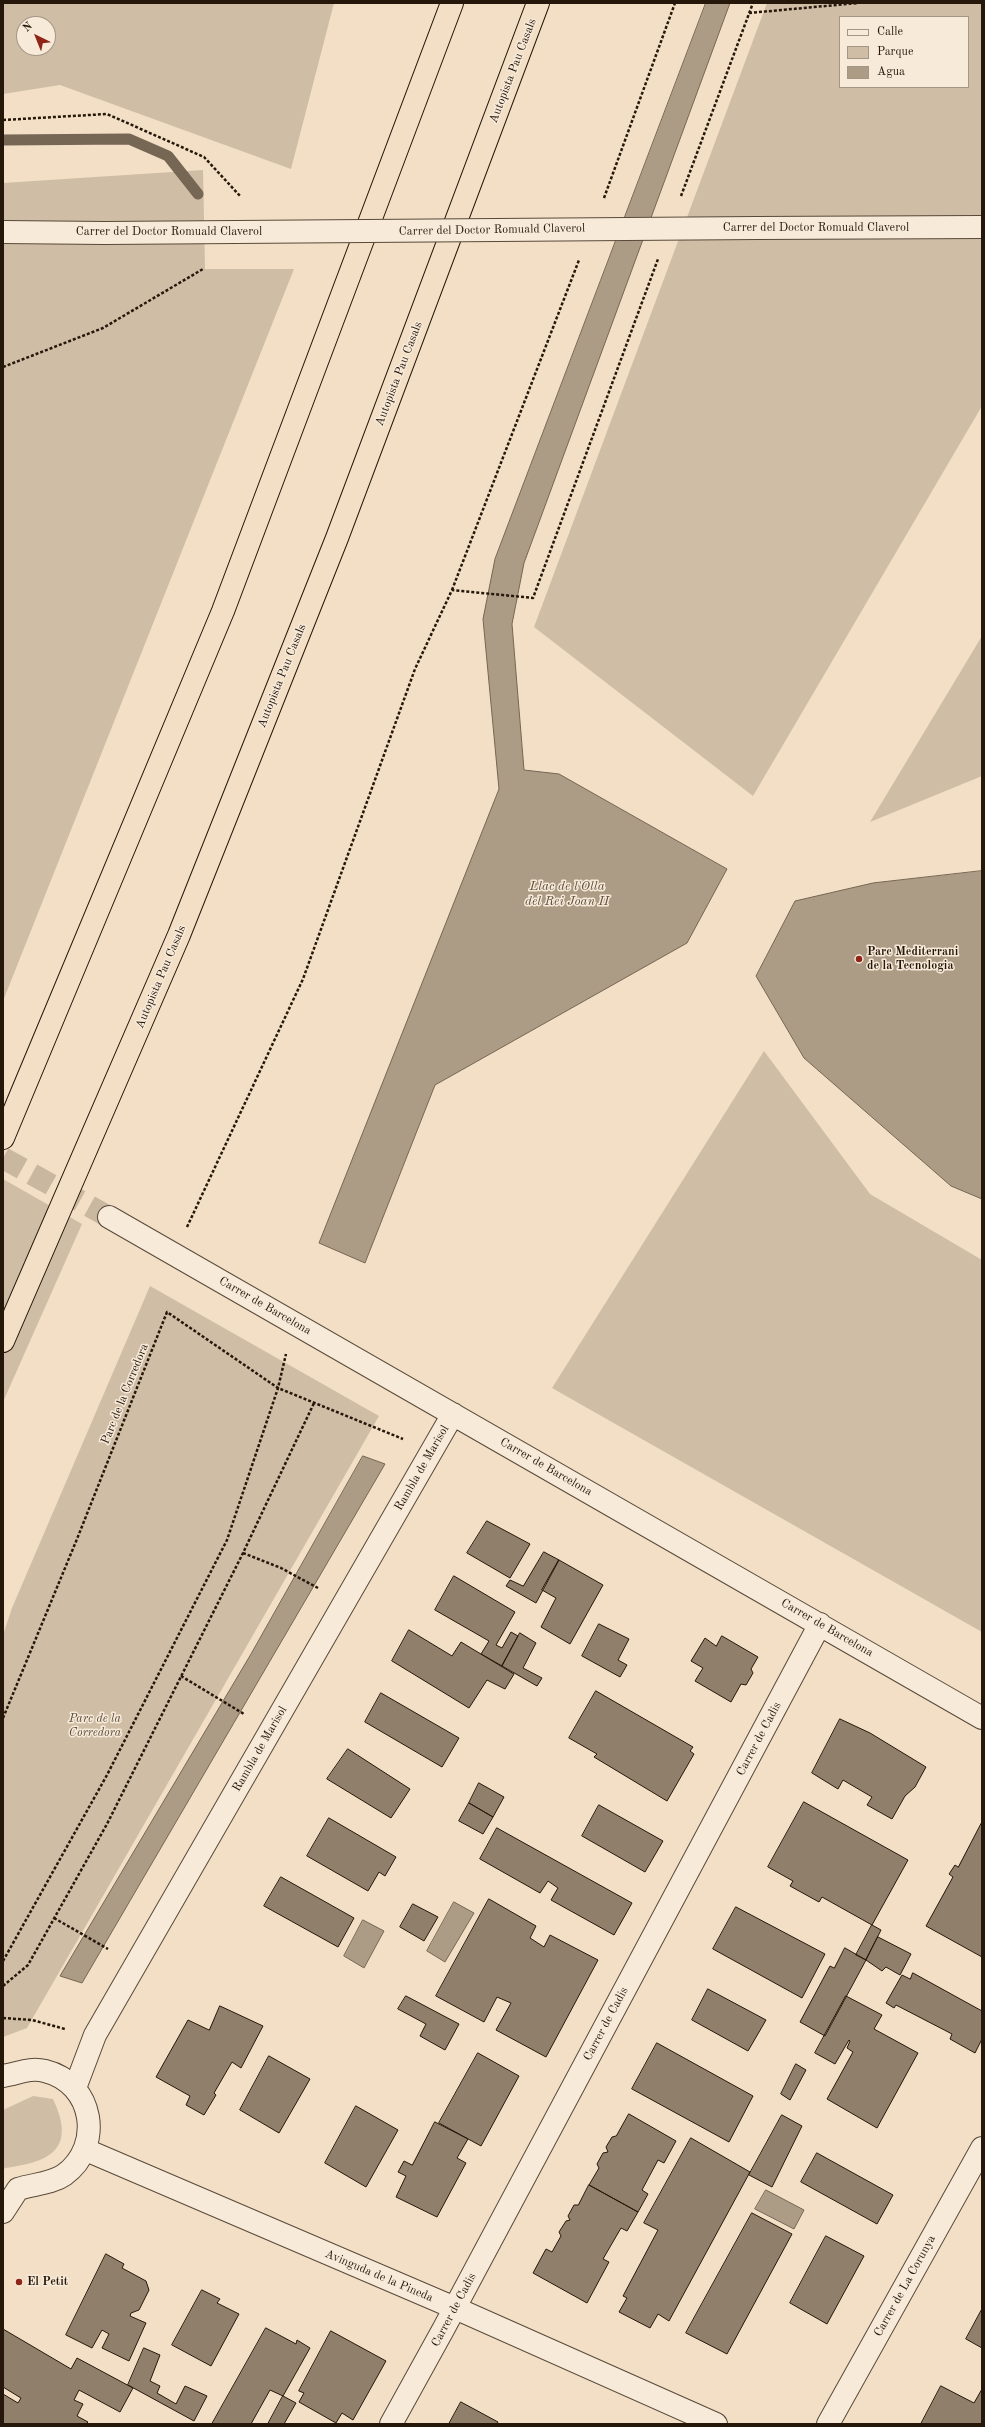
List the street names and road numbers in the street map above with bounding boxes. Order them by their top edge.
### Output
street label: Autopista Pau Casals [486,17,540,125]
street label: Carrer del Doctor Romuald Claverol [399,221,585,239]
street label: Carrer del Doctor Romuald Claverol [723,221,909,235]
street label: Carrer del Doctor Romuald Claverol [76,225,262,239]
street label: Autopista Pau Casals [372,320,426,428]
street label: Autopista Pau Casals [255,622,309,730]
street label: Autopista Pau Casals [133,923,189,1031]
street label: Carrer de Barcelona [216,1274,314,1338]
street label: Parc de la Corredora [98,1342,152,1446]
street label: Rambla de Marisol [392,1423,452,1513]
street label: Carrer de Barcelona [497,1435,595,1499]
street label: Carrer de Barcelona [778,1596,876,1660]
street label: Carrer de Cadis [734,1700,784,1778]
street label: Rambla de Marisol [230,1704,290,1794]
street label: Carrer de Cadis [581,1985,631,2063]
street label: Carrer de La Corunya [871,2233,939,2339]
street label: Avinguda de la Pineda [323,2247,435,2305]
street label: Carrer de Cadis [429,2271,479,2349]

